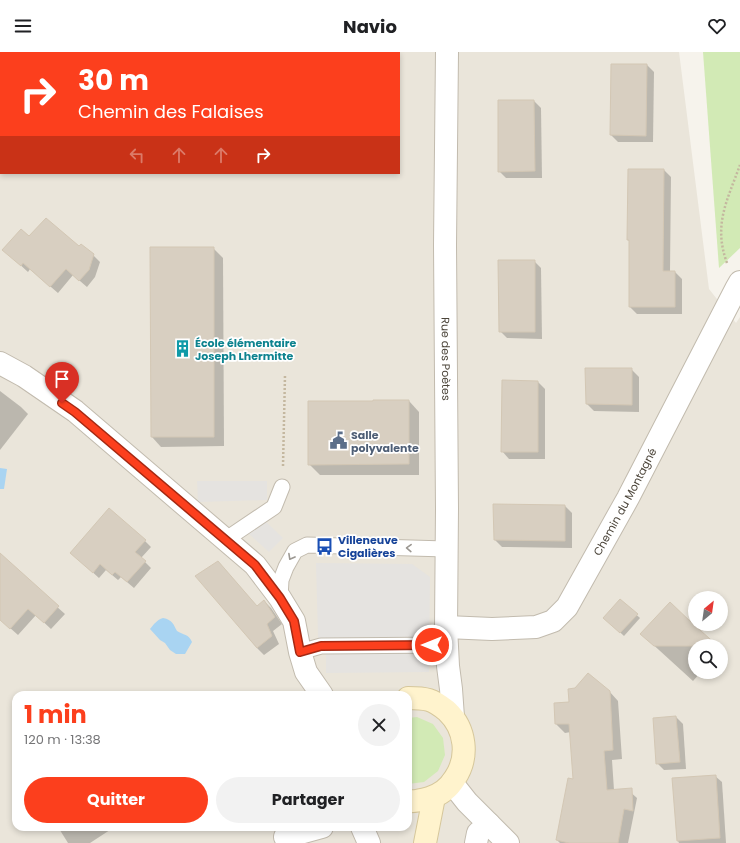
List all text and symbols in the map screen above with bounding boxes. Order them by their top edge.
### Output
text: Navio [343,14,397,39]
icon: menu [12,15,34,37]
icon: heart [706,15,728,37]
text: 30 m [78,61,149,100]
icon: right [12,68,64,120]
text: Chemin des Falaises [78,99,264,124]
icon: left [126,144,148,166]
icon: ahead [168,144,190,166]
icon: ahead [210,144,232,166]
icon: right [252,144,274,166]
street label: Rue des Poètes [438,317,454,401]
place label: École élémentaire Joseph Lhermitte [195,335,296,364]
building icon: École élémentaire Joseph Lhermitte [172,339,192,359]
pin [45,362,79,403]
icon: arrive [51,368,73,390]
place label: Salle polyvalente [351,427,419,456]
public building icon: Salle polyvalente [328,431,348,451]
street label: Chemin du Montagné [589,445,661,559]
place label: Villeneuve Cigalières [338,532,398,561]
bus stop icon: Villeneuve Cigalières [315,536,335,556]
one-way arrow [406,544,412,552]
one-way arrow [289,553,296,560]
north arrow [688,591,728,631]
map controls [688,591,728,679]
position arrow [411,624,453,666]
button: search [688,639,728,679]
text: 1 min [24,698,87,731]
button: close [358,704,400,746]
text: 120 m · 13:38 [24,730,101,749]
button: Quitter [24,777,208,823]
button: Partager [216,777,400,823]

